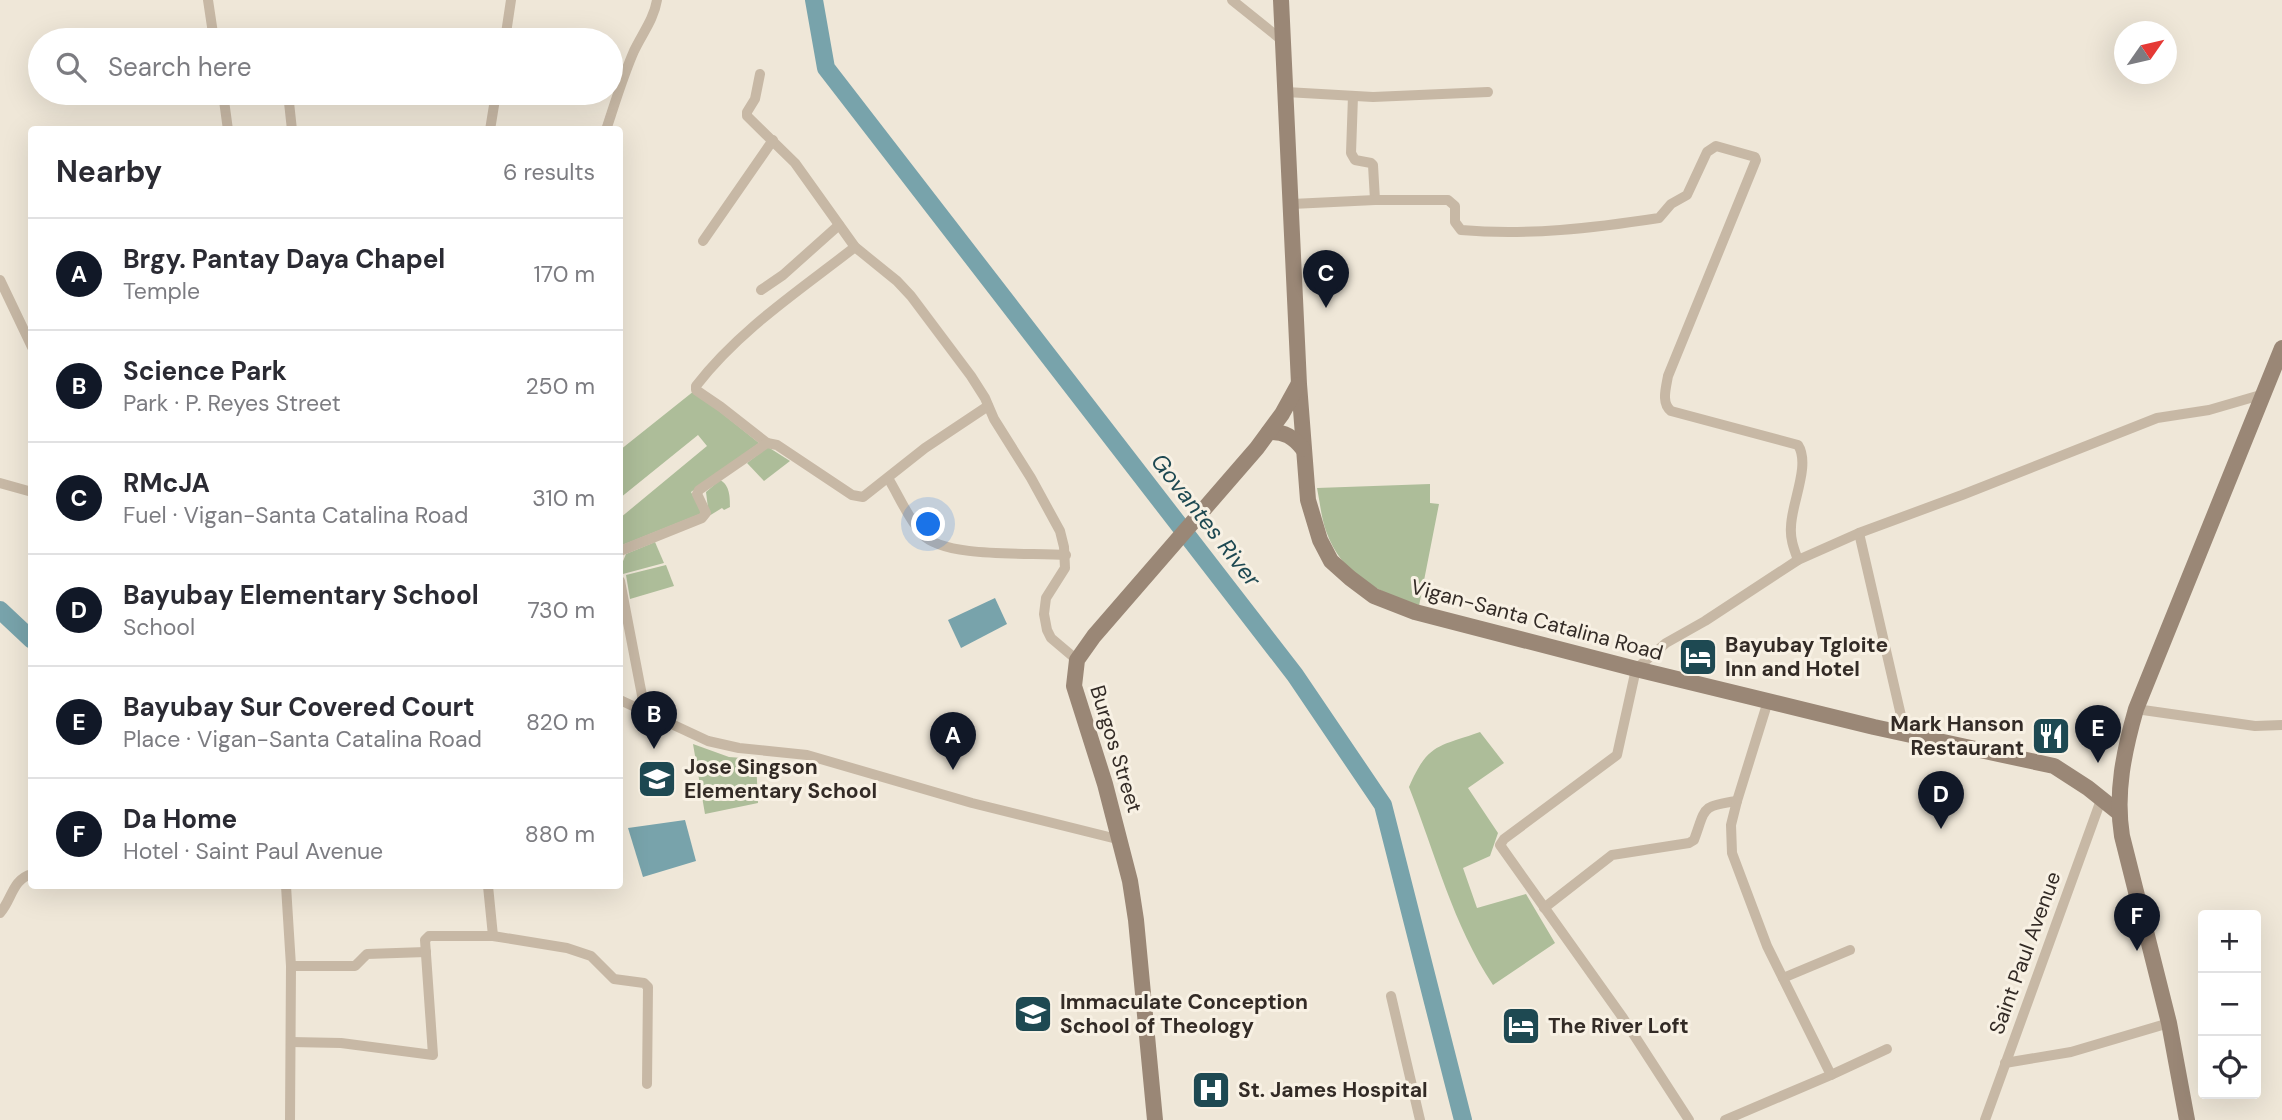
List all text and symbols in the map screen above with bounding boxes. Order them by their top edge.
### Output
north arrow [2114,21,2177,84]
search box [28,28,623,105]
icon: search [52,48,90,86]
text: Search here [108,50,251,84]
text: Nearby [56,152,162,191]
text: 6 results [503,157,595,187]
text: Brgy. Pantay Daya Chapel [123,242,445,276]
pin: C [1303,250,1349,308]
text: A [71,259,87,289]
text: 170 m [534,259,595,289]
text: Temple [123,276,200,306]
text: Science Park [123,354,287,388]
text: B [72,371,86,401]
text: 250 m [525,371,595,401]
text: Park · P. Reyes Street [123,388,341,418]
water label: Govantes River [1144,447,1268,594]
text: RMcJA [123,466,210,500]
text: C [71,483,87,513]
text: 310 m [532,483,595,513]
text: Fuel · Vigan-Santa Catalina Road [123,500,468,530]
your location [911,507,945,541]
street label: Vigan-Santa Catalina Road [1408,573,1666,667]
text: Bayubay Elementary School [123,578,479,612]
text: D [71,595,87,625]
text: 730 m [527,595,595,625]
text: School [123,612,195,642]
place label: Bayubay Tgloite Inn and Hotel [1725,631,1888,683]
hotel icon: Bayubay Tgloite Inn and Hotel [1677,636,1719,678]
street label: Burgos Street [1083,682,1149,816]
text: Bayubay Sur Covered Court [123,690,475,724]
pin: B [631,691,677,749]
pin: E [2075,705,2121,763]
text: E [72,707,86,737]
text: 820 m [526,707,595,737]
place label: Mark Hanson Restaurant [1890,710,2024,762]
pin: A [930,712,976,770]
restaurant icon: Mark Hanson Restaurant [2030,715,2072,757]
text: Place · Vigan-Santa Catalina Road [123,724,482,754]
place label: Jose Singson Elementary School [684,753,877,805]
school or university icon: Jose Singson Elementary School [636,758,678,800]
pin: D [1918,771,1964,829]
text: Da Home [123,802,237,836]
text: F [73,819,85,849]
text: 880 m [525,819,595,849]
text: Hotel · Saint Paul Avenue [123,836,383,866]
street label: Saint Paul Avenue [1983,868,2067,1038]
pin: F [2114,893,2160,951]
map controls [2198,910,2261,1099]
button: + [2198,910,2261,973]
button: − [2198,973,2261,1036]
place label: Immaculate Conception School of Theology [1060,988,1308,1040]
school or university icon: Immaculate Conception School of Theology [1012,993,1054,1035]
hotel icon: The River Loft [1500,1005,1542,1047]
place label: The River Loft [1548,1012,1689,1040]
button: locate [2198,1036,2261,1099]
hospital icon: St. James Hospital [1190,1069,1232,1111]
place label: St. James Hospital [1238,1076,1428,1104]

